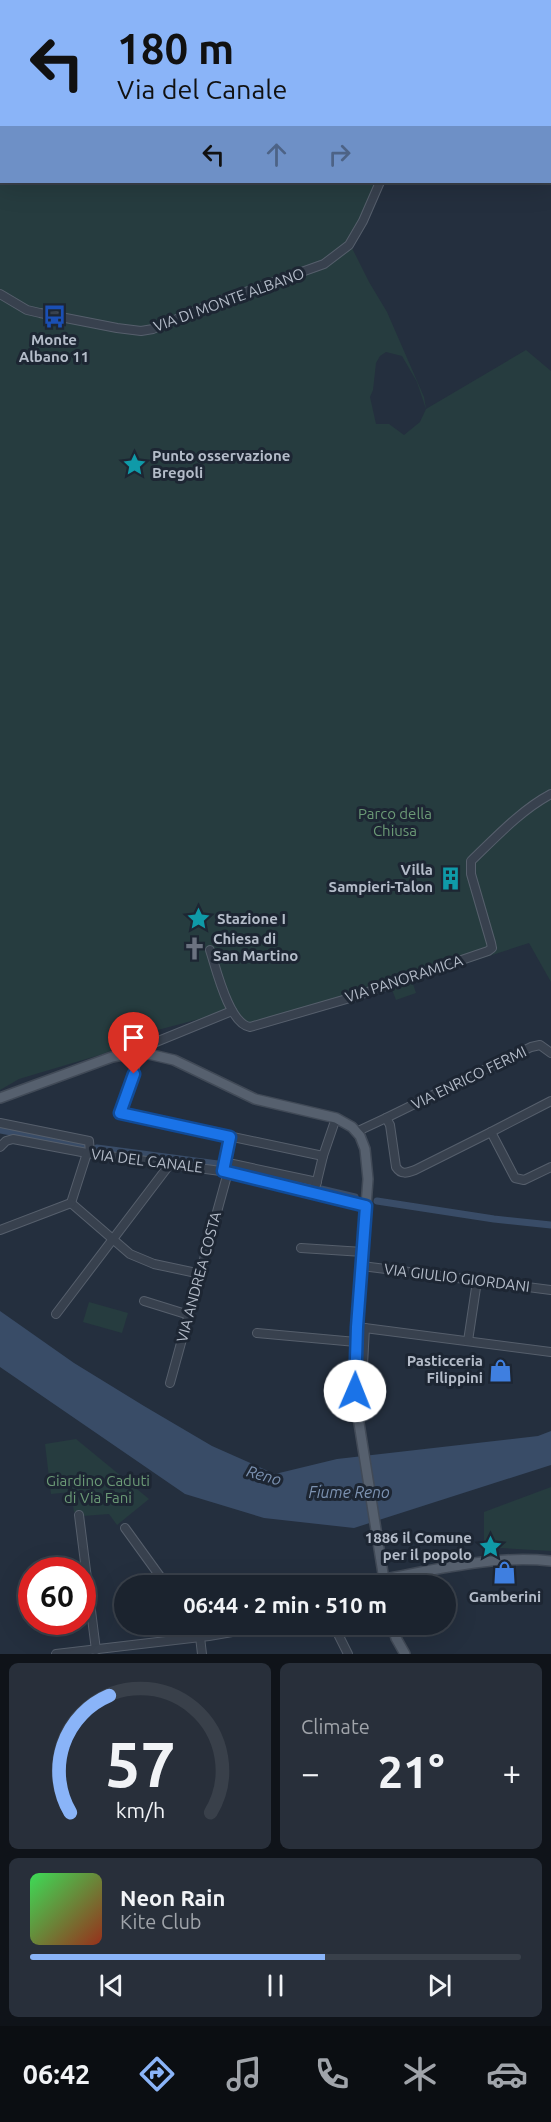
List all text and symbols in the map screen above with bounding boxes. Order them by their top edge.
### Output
icon: left [18,24,96,102]
text: 180 m [117,25,234,72]
text: Via del Canale [117,74,287,104]
icon: left [197,138,230,171]
icon: ahead [260,138,293,171]
icon: right [323,138,356,171]
street label: VIA DI MONTE ALBANO [151,264,306,335]
bus stop icon: Monte Albano 11 [41,303,67,329]
place label: Monte Albano 11 [19,331,89,365]
place label: Punto osservazione Bregoli [152,447,290,481]
place icon: Punto osservazione Bregoli [121,452,147,478]
park label: Parco della Chiusa [358,805,432,839]
place label: Villa Sampieri-Talon [328,861,433,895]
building icon: Villa Sampieri-Talon [438,866,464,892]
place icon: Stazione I [186,906,212,932]
place label: Stazione I [217,910,286,927]
place label: Chiesa di San Martino [213,930,298,964]
church icon: Chiesa di San Martino [182,935,208,961]
street label: VIA PANORAMICA [343,951,465,1006]
pin [108,1012,159,1074]
icon: arrive [117,1021,150,1054]
street label: VIA ENRICO FERMI [409,1042,529,1113]
street label: VIA DEL CANALE [90,1145,204,1176]
street label: VIA ANDREA COSTA [173,1209,224,1344]
street label: VIA GIULIO GIORDANI [383,1260,531,1295]
place label: Pasticceria Filippini [407,1352,483,1386]
shop icon: Pasticceria Filippini [488,1357,514,1383]
position arrow [323,1359,387,1423]
water label: Reno [245,1462,284,1489]
park label: Giardino Caduti di Via Fani [46,1472,150,1506]
water label: Fiume Reno [308,1483,390,1501]
place label: 1886 il Comune per il popolo [365,1529,472,1563]
place icon: 1886 il Comune per il popolo [477,1534,503,1560]
speed limit sign: 60 [18,1557,96,1635]
shop icon: Gamberini [492,1560,518,1586]
place label: Gamberini [469,1588,541,1605]
text: 06:44 · 2 min · 510 m [183,1592,387,1617]
text: Climate [301,1715,370,1738]
text: 57 [105,1729,175,1799]
text: 21° [378,1746,444,1797]
text: − [301,1754,320,1791]
text: + [502,1754,521,1791]
text: km/h [115,1798,165,1822]
text: Neon Rain [120,1885,225,1910]
text: Kite Club [120,1910,202,1933]
icon: previous [95,1969,128,2002]
icon: pause [259,1969,292,2002]
icon: next [423,1969,456,2002]
icon: directions [136,2053,178,2095]
icon: music [223,2053,265,2095]
icon: phone [311,2053,353,2095]
icon: climate [399,2053,441,2095]
icon: car [486,2053,528,2095]
text: 06:42 [23,2059,90,2089]

